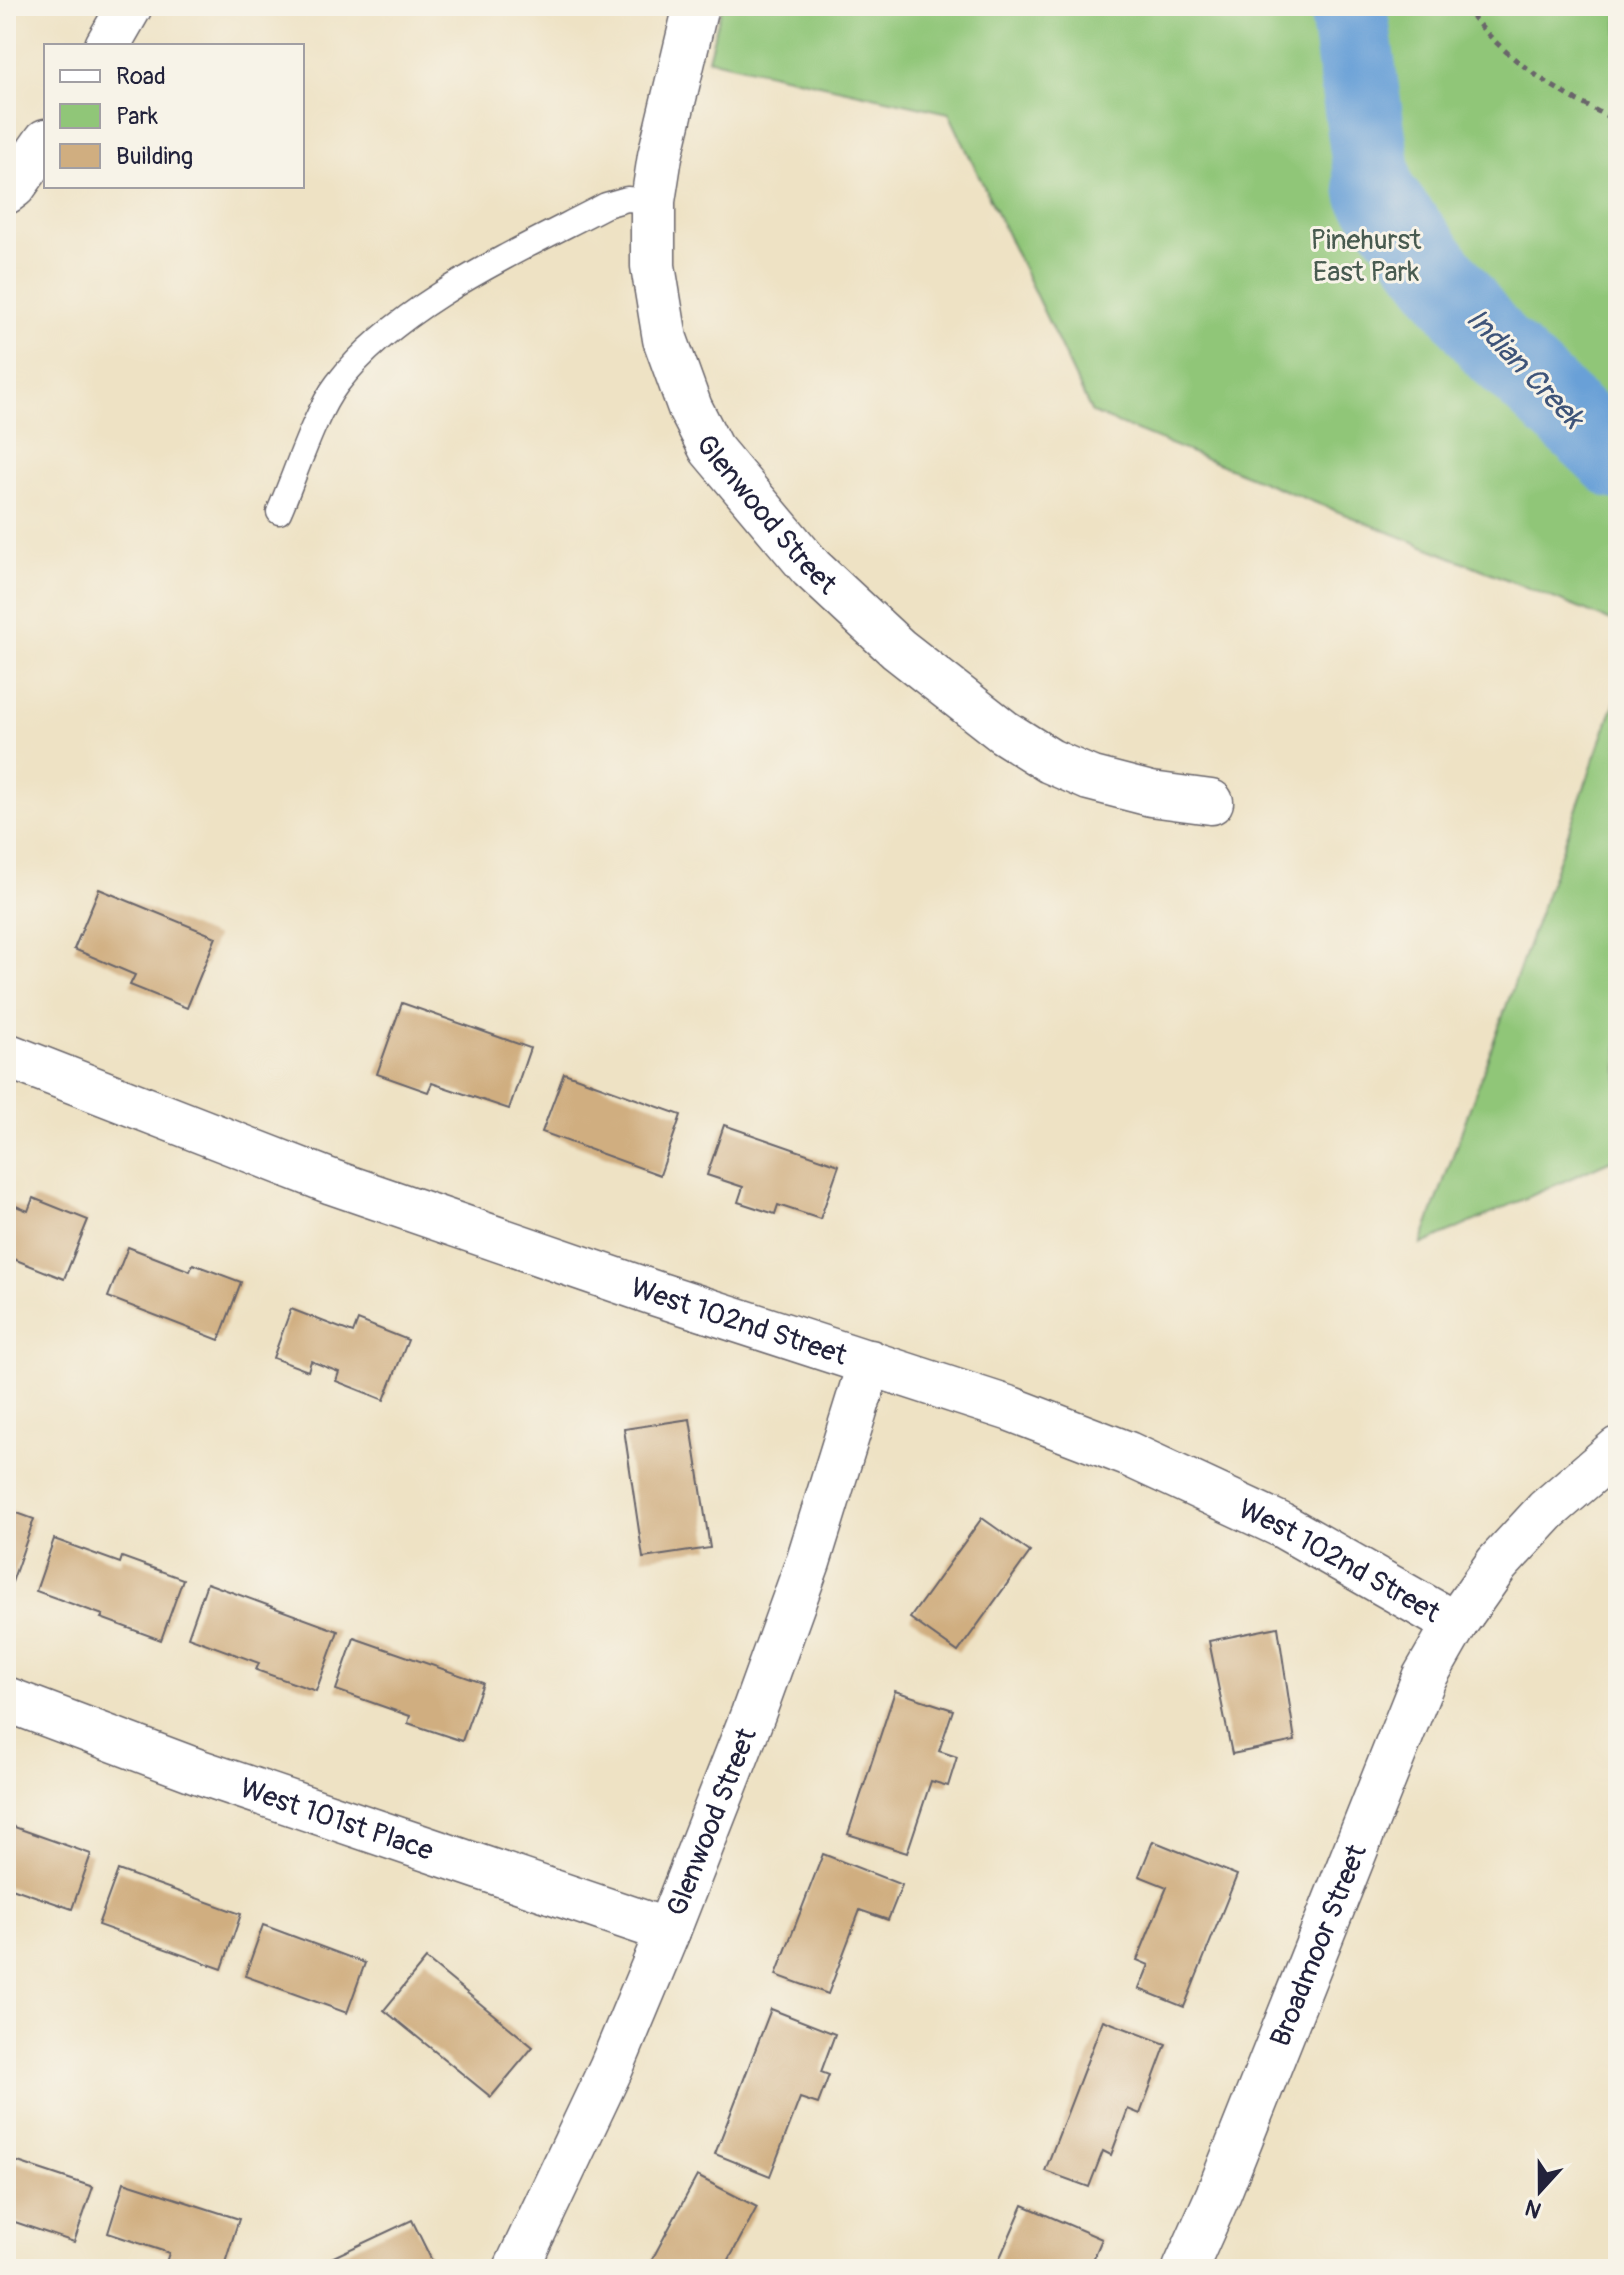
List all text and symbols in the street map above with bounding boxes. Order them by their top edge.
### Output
legend [44,44,304,188]
text: Road [116,62,166,91]
text: Park [116,102,158,131]
text: Building [116,142,193,171]
park label: Pinehurst East Park [1311,223,1422,290]
water label: Indian Creek [1458,301,1593,438]
street label: Glenwood Street [688,430,844,603]
street label: West 102nd Street [626,1270,852,1374]
street label: West 102nd Street [1233,1492,1447,1631]
street label: Glenwood Street [660,1723,765,1921]
street label: West 101st Place [235,1771,438,1869]
street label: Broadmoor Street [1263,1839,1375,2052]
north arrow [1500,2151,1580,2231]
text: N [1521,2193,1545,2224]

